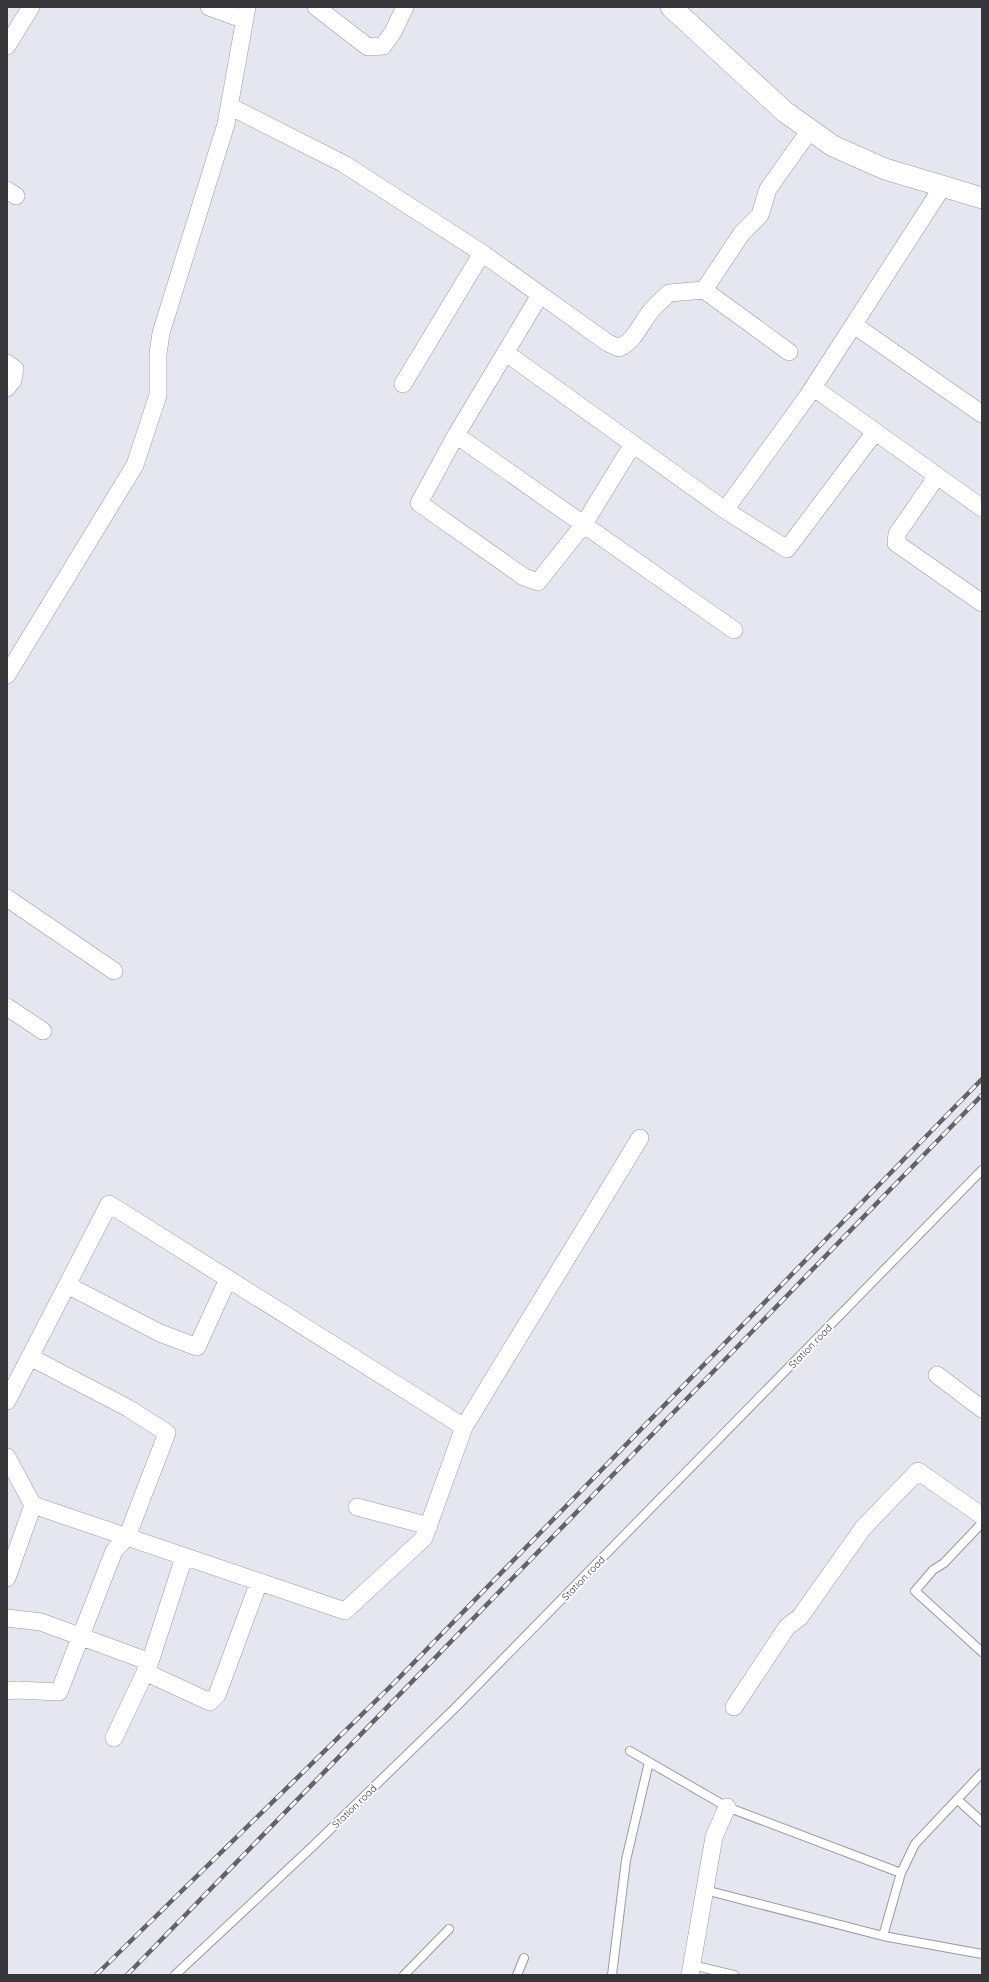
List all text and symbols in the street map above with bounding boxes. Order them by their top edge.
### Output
street label: Station road [786,1321,835,1371]
street label: Station road [559,1553,608,1603]
street label: Station road [329,1782,379,1831]

